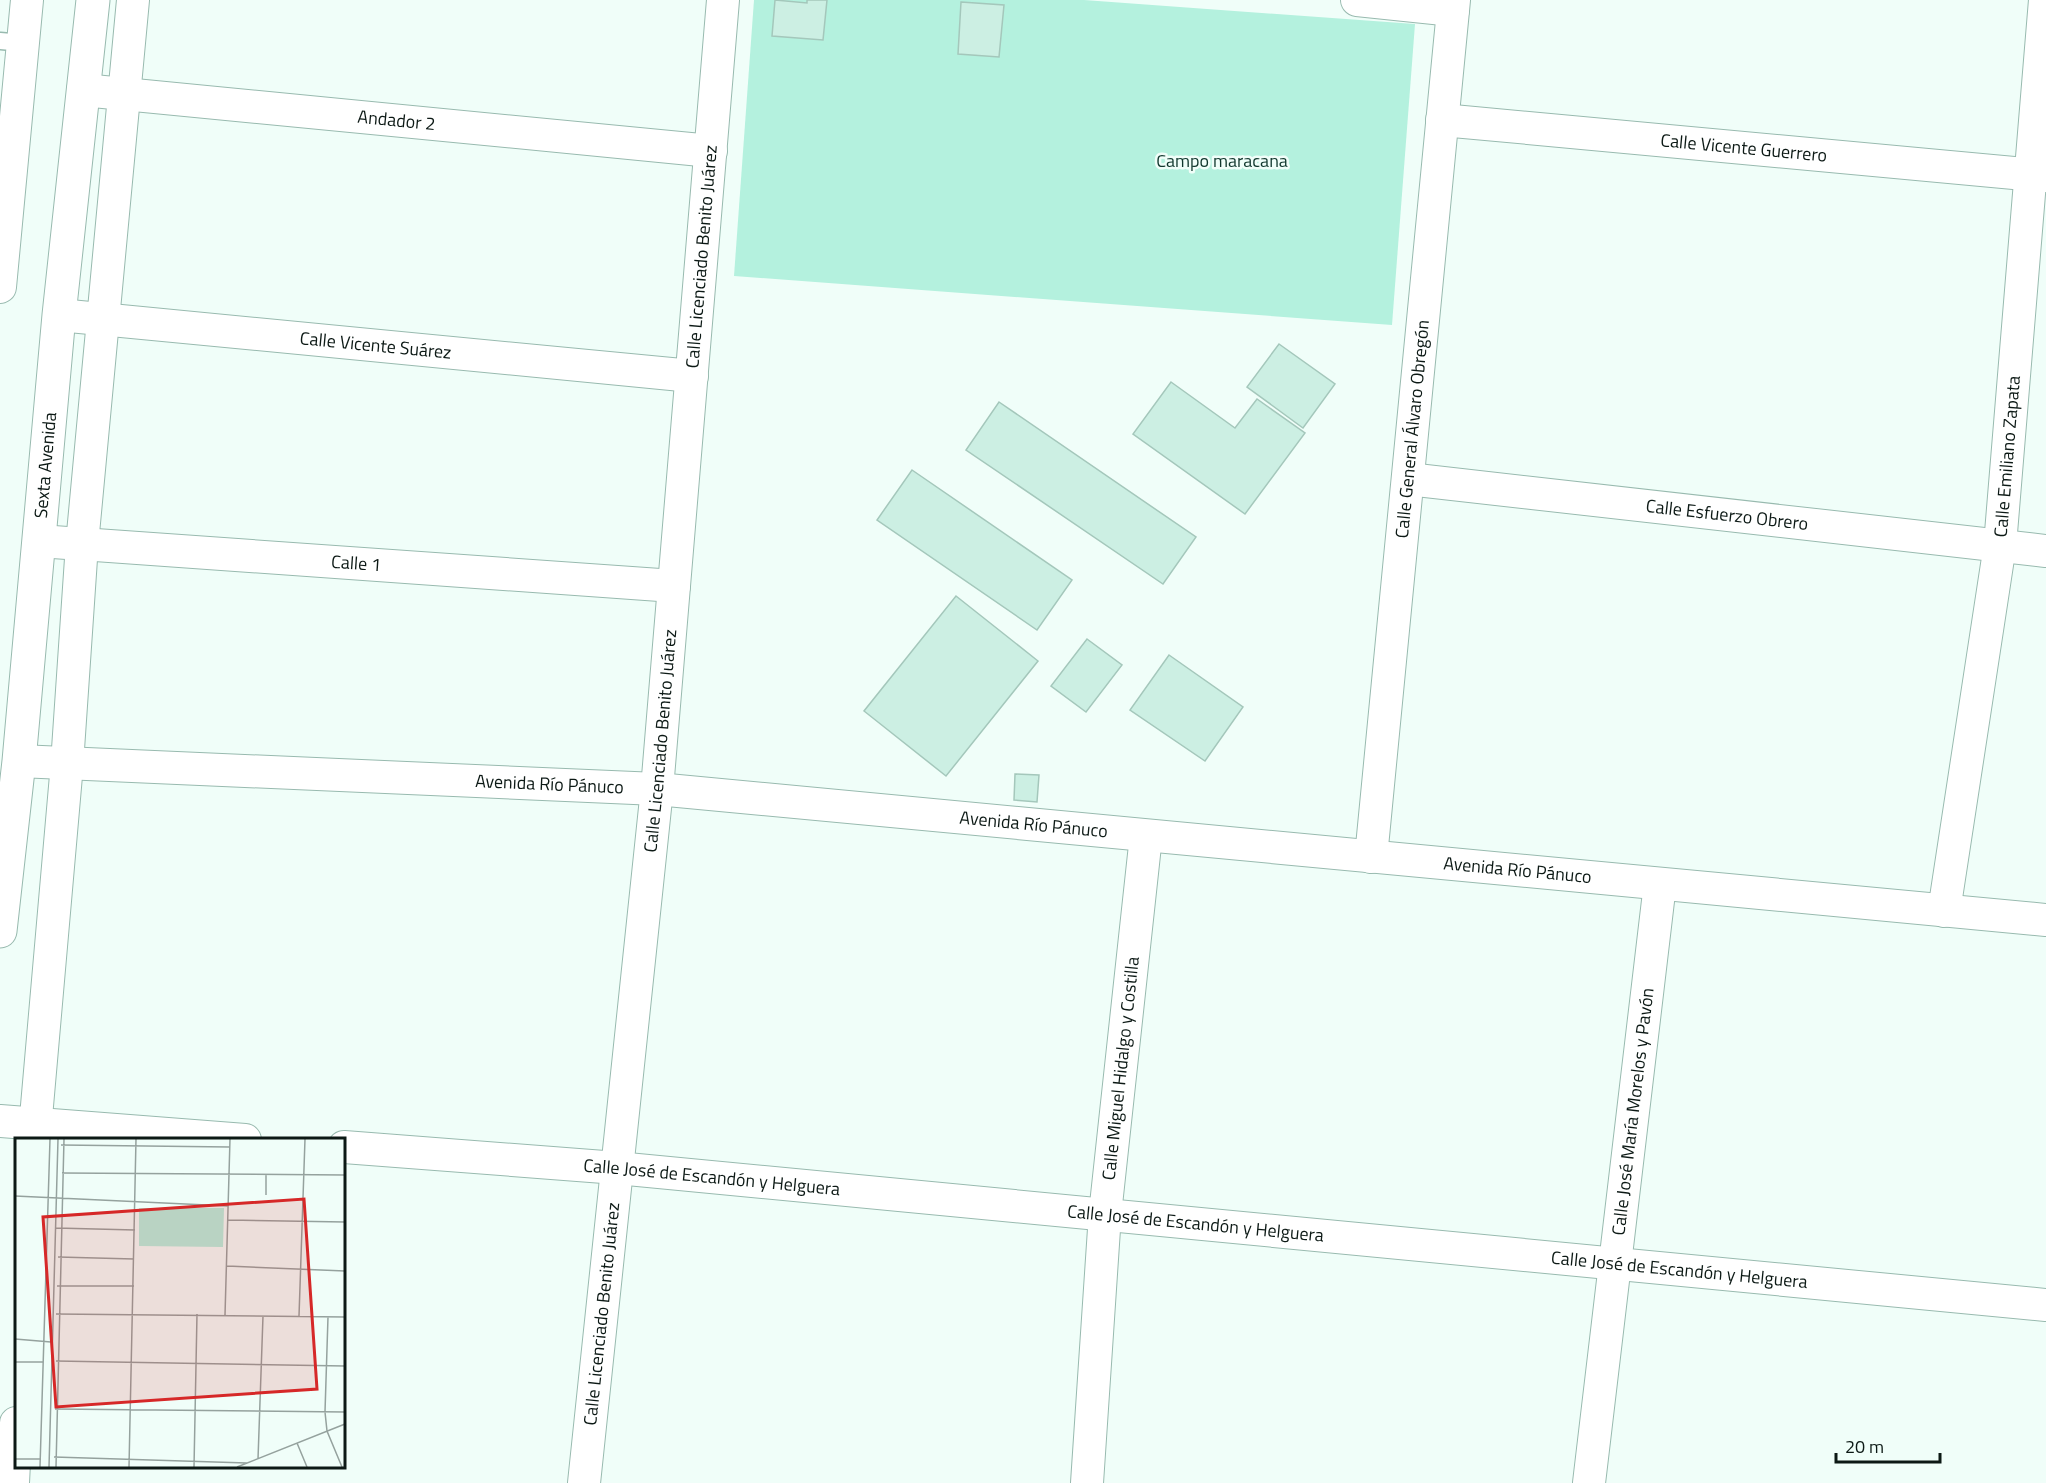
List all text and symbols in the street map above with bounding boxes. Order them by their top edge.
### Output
street label: Andador 2 [356,103,437,137]
street label: Calle Vicente Guerrero [1659,126,1828,169]
street label: Calle Licenciado Benito Juárez [678,144,724,369]
park label: Campo maracana [1156,147,1288,174]
street label: Calle General Álvaro Obregón [1388,318,1436,540]
street label: Calle Vicente Suárez [299,324,453,366]
street label: Calle Emiliano Zapata [1987,375,2027,538]
street label: Sexta Avenida [27,411,63,519]
street label: Calle Esfuerzo Obrero [1644,492,1810,537]
street label: Calle 1 [330,548,382,578]
street label: Calle Licenciado Benito Juárez [636,628,683,854]
street label: Avenida Río Pánuco [475,767,624,801]
street label: Avenida Río Pánuco [958,804,1109,844]
street label: Avenida Río Pánuco [1442,849,1593,890]
street label: Calle Miguel Hidalgo y Costilla [1095,955,1146,1182]
street label: Calle José María Morelos y Pavón [1604,986,1661,1237]
inset map [15,1138,345,1468]
street label: Calle José de Escandón y Helguera [582,1151,841,1202]
street label: Calle José de Escandón y Helguera [1066,1197,1325,1249]
street label: Calle Licenciado Benito Juárez [576,1201,626,1427]
street label: Calle José de Escandón y Helguera [1550,1244,1809,1295]
scale bar [1836,1426,1940,1464]
text: 20 m [1845,1433,1884,1460]

